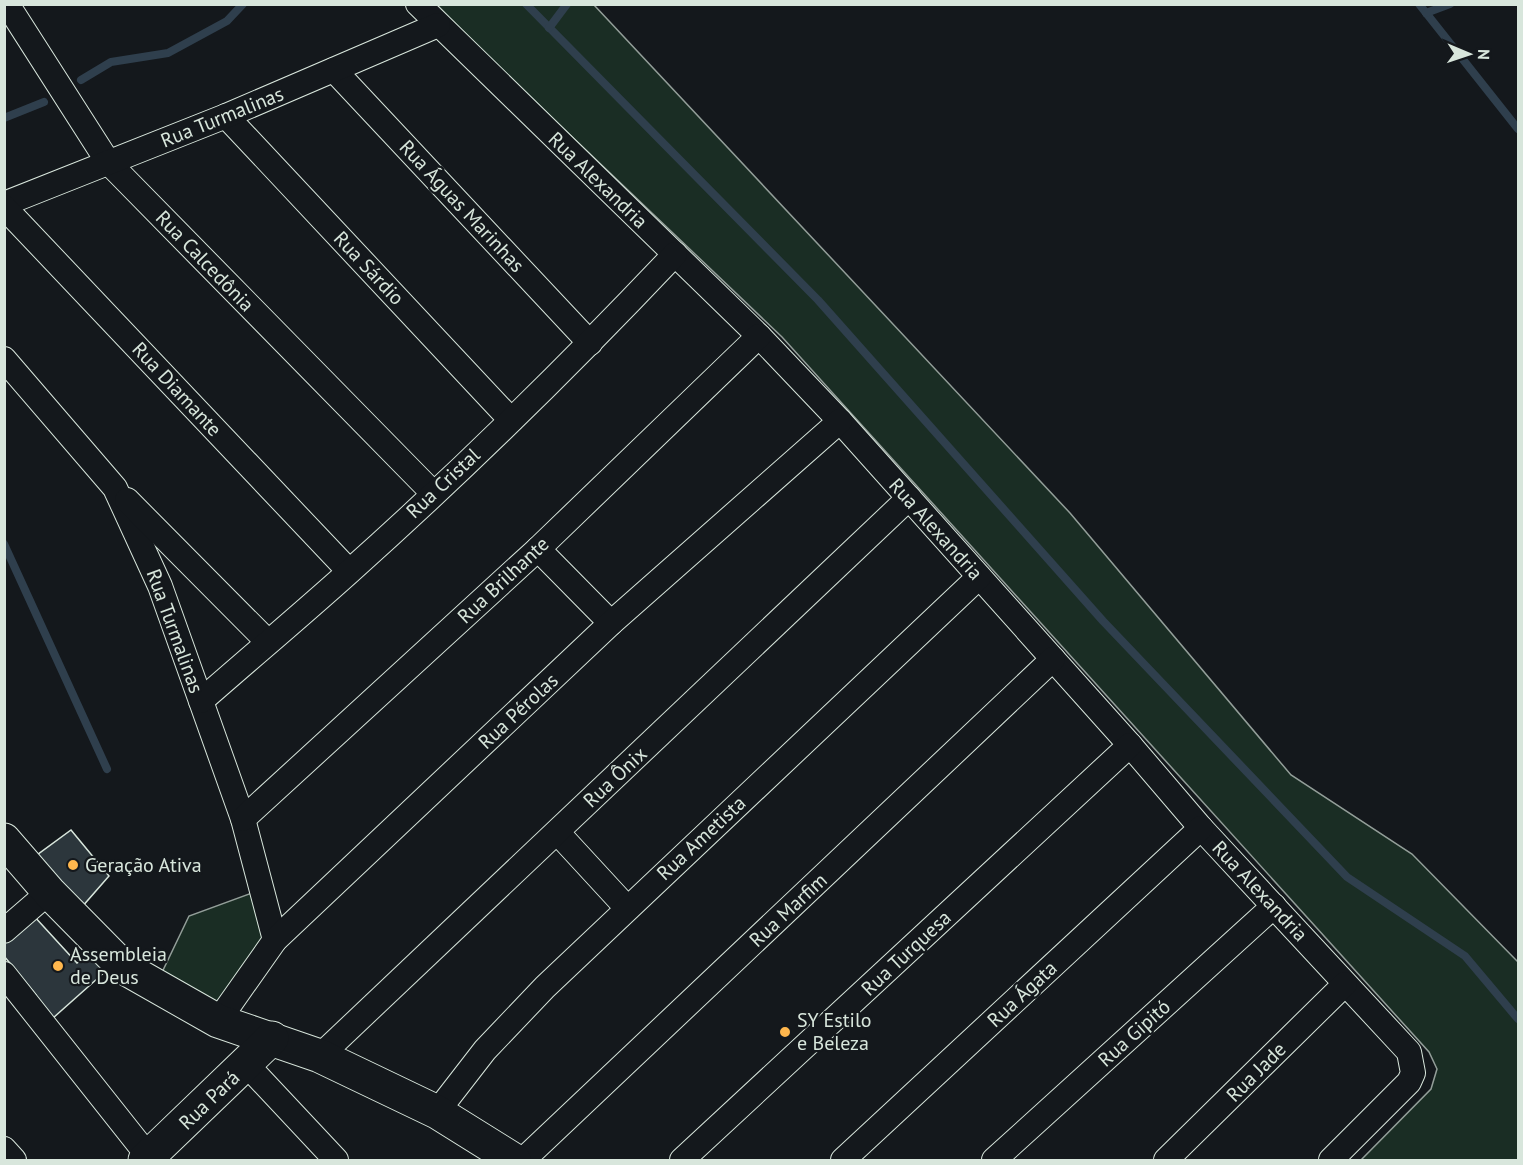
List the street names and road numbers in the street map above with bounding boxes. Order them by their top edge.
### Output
street label: Rua Turmalinas [157,81,287,153]
street label: Rua Alexandria [543,126,653,234]
street label: Rua Águas Marinhas [394,134,530,278]
street label: Rua Calcedônia [150,205,260,317]
street label: Rua Sárdio [328,226,410,310]
street label: Rua Diamante [127,336,227,442]
street label: Rua Cristal [401,442,486,524]
street label: Rua Alexandria [883,473,989,585]
street label: Rua Brilhante [452,531,554,629]
street label: Rua Turmalinas [140,565,210,697]
street label: Rua Pérolas [473,667,563,755]
street label: Rua Ônix [578,741,652,813]
street label: Rua Ametista [651,790,751,886]
street label: Rua Alexandria [1207,835,1313,947]
street label: Rua Marfim [744,867,832,953]
street label: Rua Turquesa [856,905,956,1001]
street label: Rua Ágata [982,955,1062,1033]
street label: Rua Gipitó [1092,994,1176,1072]
street label: Rua Jade [1221,1037,1291,1107]
street label: Rua Pará [173,1065,245,1135]

